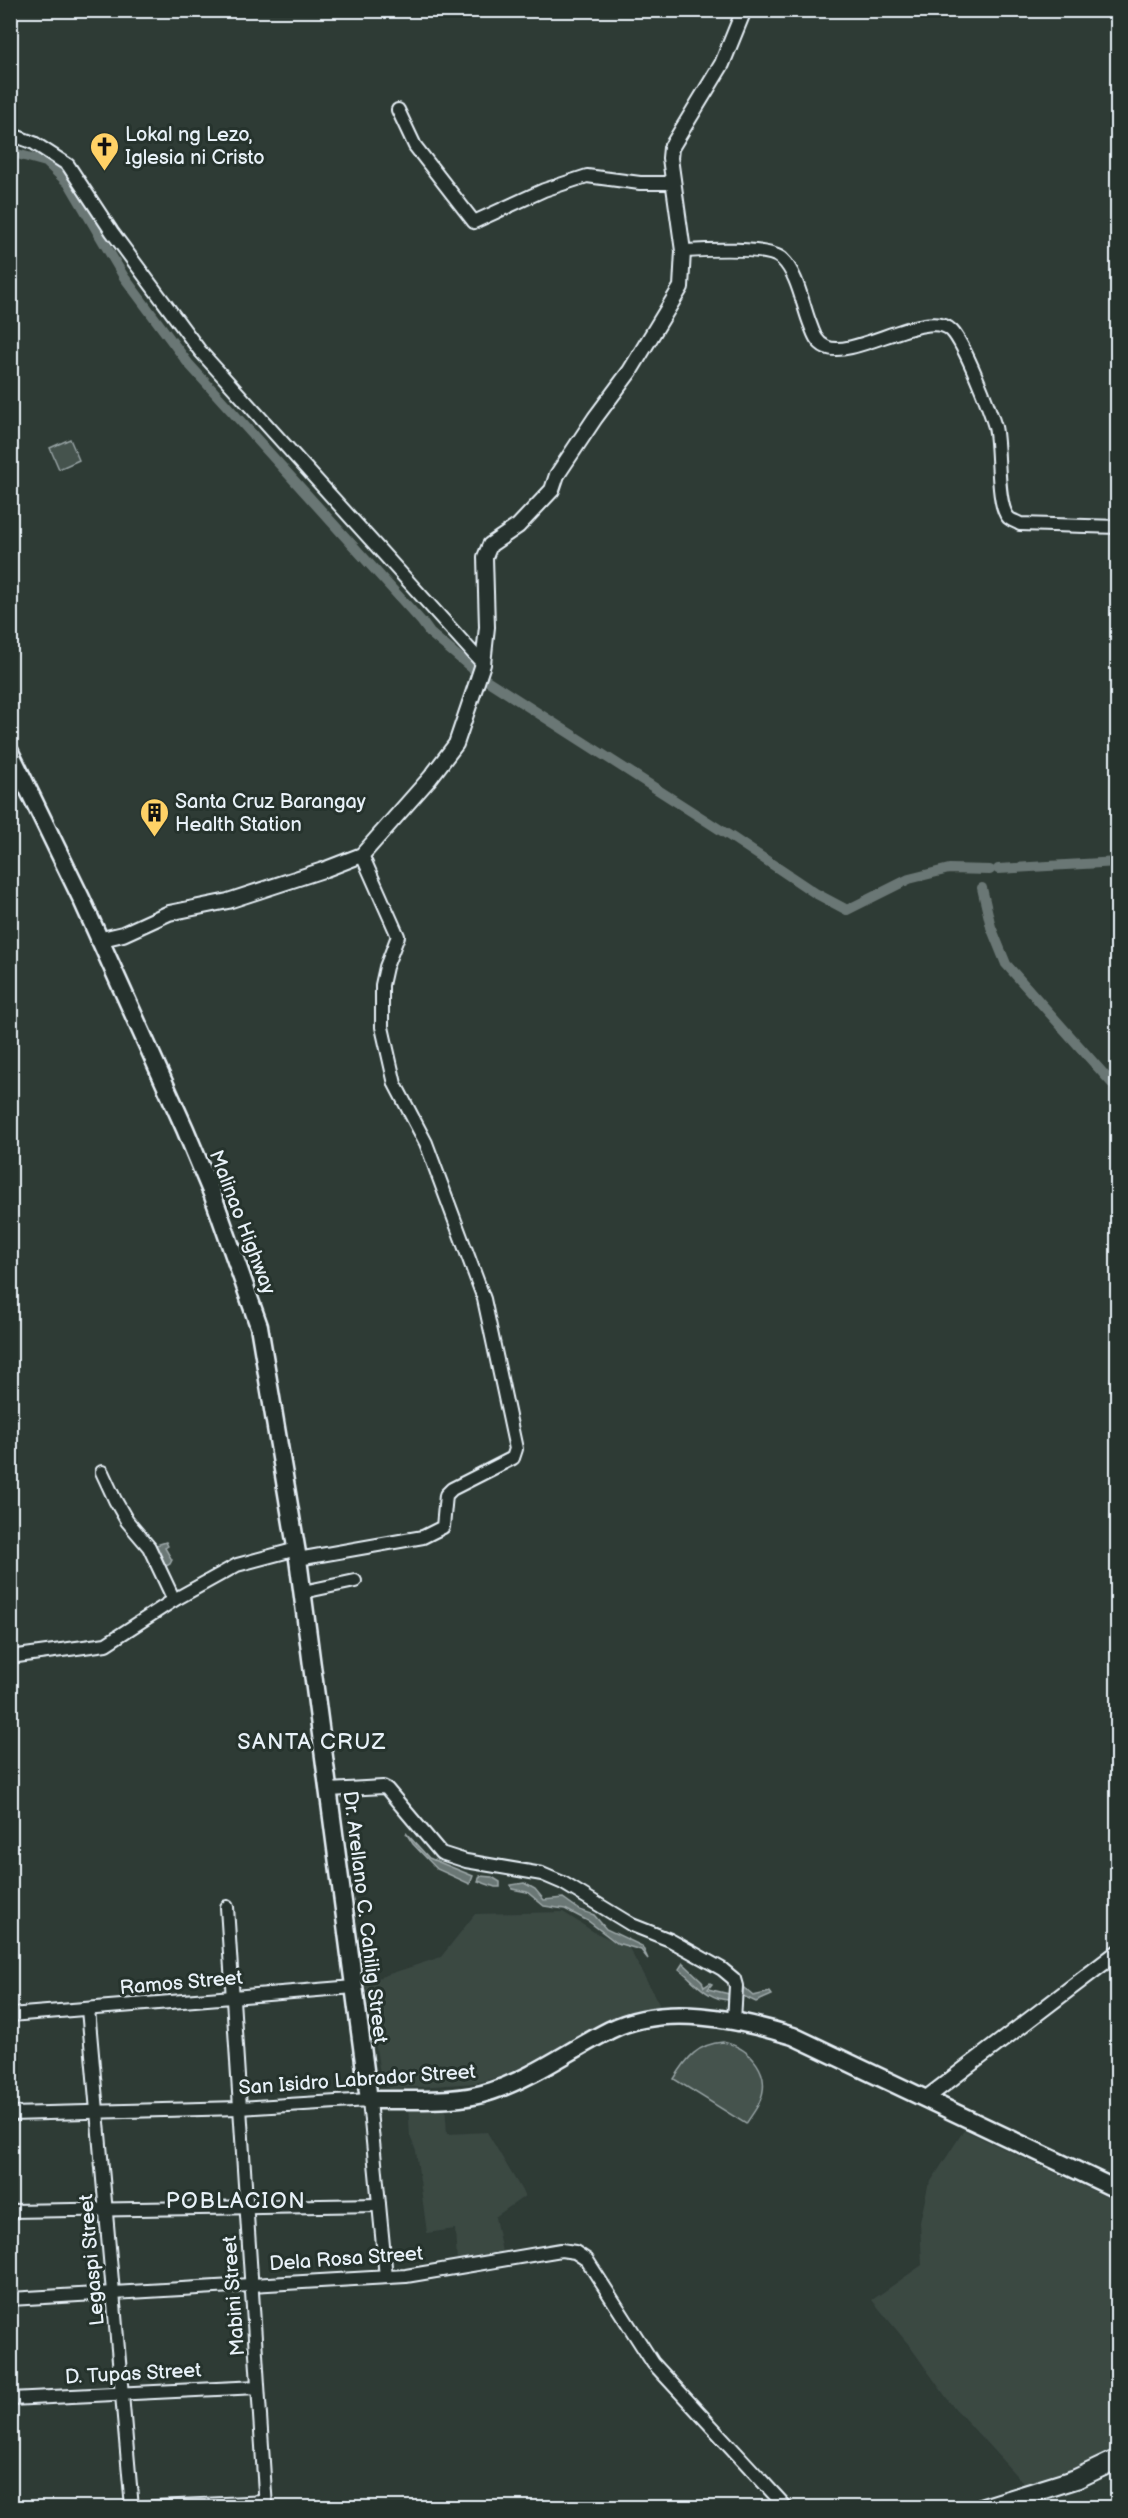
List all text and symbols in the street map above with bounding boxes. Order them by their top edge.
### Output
place label: Lokal ng Lezo, Iglesia ni Cristo [125,123,265,170]
church icon: Lokal ng Lezo, Iglesia ni Cristo [88,130,120,172]
place label: Santa Cruz Barangay Health Station [175,790,366,837]
building icon: Santa Cruz Barangay Health Station [138,796,170,838]
street label: Malinao Highway [204,1147,281,1298]
district label: SANTA CRUZ [237,1729,387,1756]
street label: Dr. Arellano C. Cahilig Street [338,1789,392,2045]
street label: Ramos Street [119,1966,244,2000]
street label: San Isidro Labrador Street [238,2060,476,2100]
district label: POBLACION [166,2188,306,2215]
street label: Legaspi Street [74,2193,110,2327]
street label: Mabini Street [218,2235,250,2357]
street label: Dela Rosa Street [268,2242,424,2276]
street label: D. Tupas Street [64,2358,202,2390]

